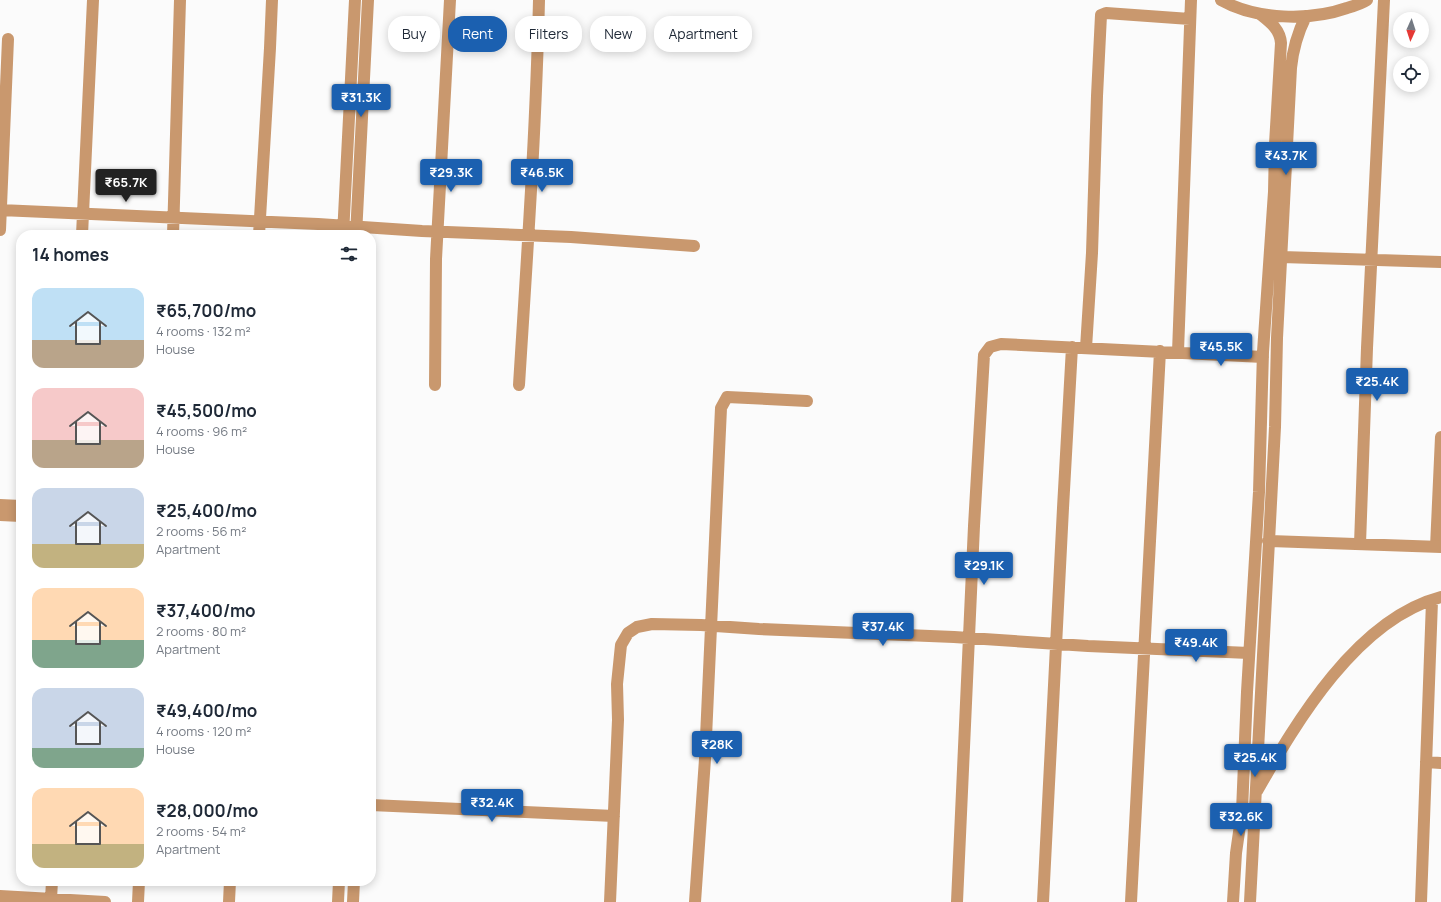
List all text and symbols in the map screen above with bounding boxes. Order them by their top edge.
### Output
north arrow [1393,12,1429,48]
map controls [1393,12,1429,92]
chip: Buy [388,16,440,52]
chip: Rent [448,16,507,52]
chip: Filters [515,16,582,52]
chip: New [590,16,646,52]
chip: Apartment [654,16,752,52]
button: locate [1393,56,1429,92]
pin: ₹31.3K [328,84,394,118]
text: ₹31.3K [341,88,381,106]
pin: ₹43.7K [1253,142,1319,176]
text: ₹43.7K [1265,146,1307,164]
pin: ₹29.3K [418,159,484,193]
pin: ₹46.5K [509,159,575,193]
text: ₹29.3K [429,163,473,181]
text: ₹46.5K [520,163,564,181]
pin: ₹65.7K [93,169,159,203]
text: ₹65.7K [104,173,148,191]
text: 14 homes [32,243,109,266]
icon: filters [338,243,360,265]
text: ₹65,700/mo [156,299,256,322]
icon: home [64,304,112,352]
text: 4 rooms · 132 m² [156,322,251,340]
pin: ₹45.5K [1188,333,1254,367]
text: ₹45.5K [1199,337,1243,355]
text: House [156,340,195,358]
pin: ₹25.4K [1344,368,1410,402]
text: ₹25.4K [1355,372,1399,390]
text: ₹45,500/mo [156,399,257,422]
icon: home [64,404,112,452]
text: 4 rooms · 96 m² [156,422,247,440]
text: House [156,440,195,458]
text: ₹25,400/mo [156,499,257,522]
icon: home [64,504,112,552]
text: 2 rooms · 56 m² [156,522,246,540]
text: Apartment [156,540,220,558]
pin: ₹29.1K [951,552,1017,586]
text: ₹29.1K [964,556,1004,574]
text: ₹37,400/mo [156,599,256,622]
icon: home [64,604,112,652]
pin: ₹37.4K [850,613,916,647]
text: ₹37.4K [862,617,904,635]
text: 2 rooms · 80 m² [156,622,246,640]
pin: ₹49.4K [1163,629,1229,663]
text: ₹49.4K [1174,633,1218,651]
text: Apartment [156,640,220,658]
text: ₹49,400/mo [156,699,257,722]
icon: home [64,704,112,752]
text: 4 rooms · 120 m² [156,722,251,740]
pin: ₹28K [693,731,741,765]
text: ₹28K [701,735,733,753]
text: House [156,740,195,758]
pin: ₹25.4K [1222,744,1288,778]
text: ₹25.4K [1233,748,1277,766]
pin: ₹32.4K [459,789,525,823]
text: ₹32.4K [470,793,514,811]
text: ₹28,000/mo [156,799,258,822]
pin: ₹32.6K [1208,803,1274,837]
icon: home [64,804,112,852]
text: ₹32.6K [1219,807,1263,825]
text: 2 rooms · 54 m² [156,822,246,840]
text: Apartment [156,840,220,858]

